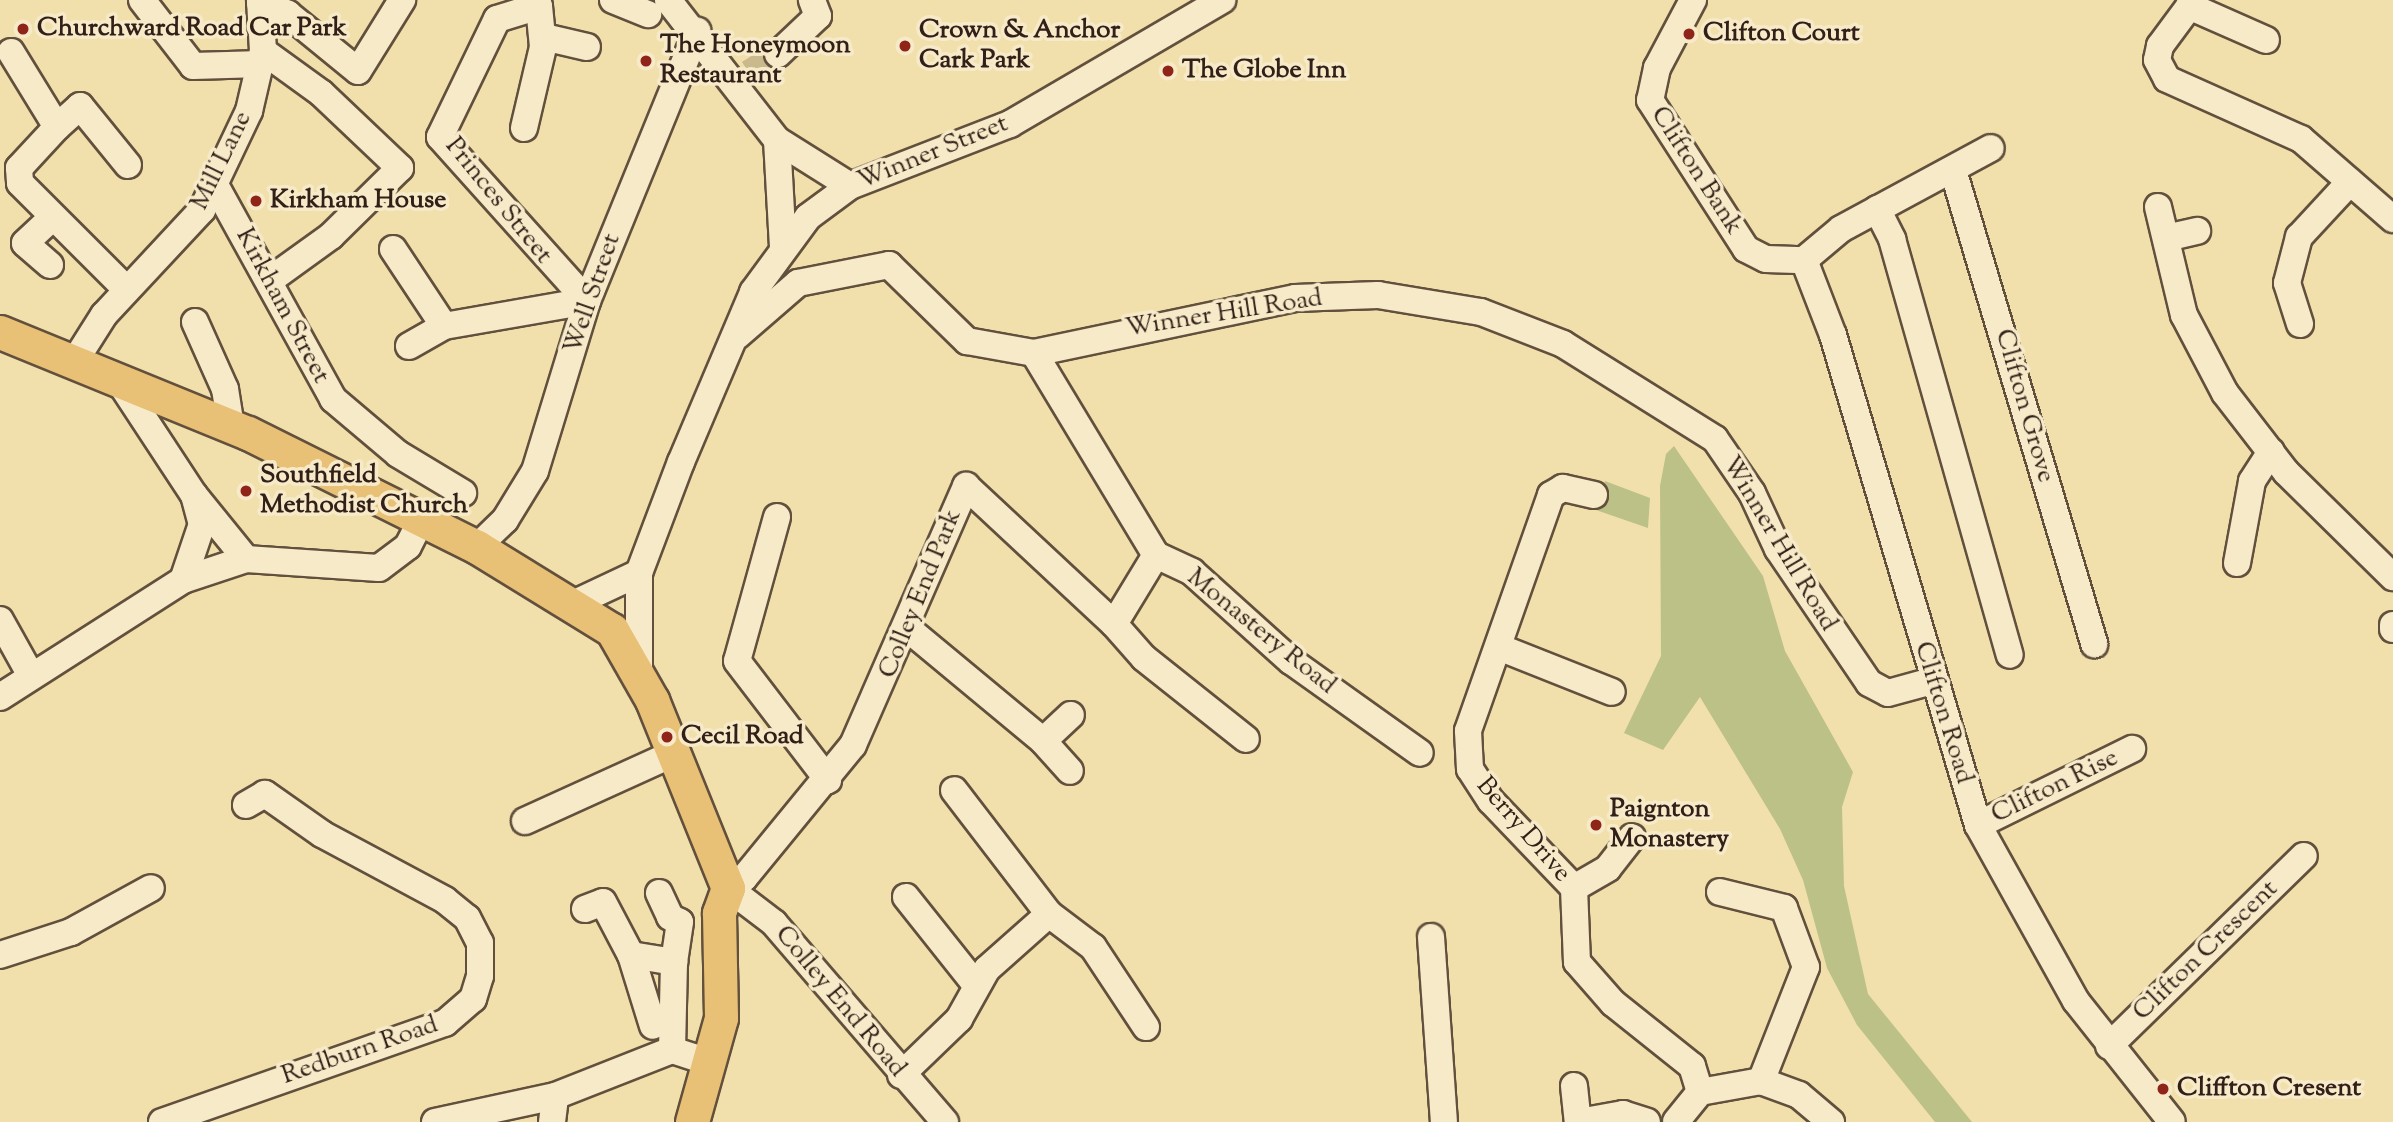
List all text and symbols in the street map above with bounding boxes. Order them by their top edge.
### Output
place label: Churchward Road Car Park [37,13,347,45]
place label: Crown & Anchor Cark Park [919,15,1120,76]
place label: Clifton Court [1703,18,1860,50]
marker: Churchward Road Car Park [15,21,31,37]
marker: Clifton Court [1681,26,1697,42]
place label: The Honeymoon Restaurant [660,30,851,92]
marker: Crown & Anchor Cark Park [897,38,913,54]
marker: The Honeymoon Restaurant [638,53,654,69]
place label: The Globe Inn [1182,55,1346,87]
marker: The Globe Inn [1160,63,1176,79]
street label: Clifton Bank [1643,101,1749,241]
street label: Mill Lane [185,106,259,216]
street label: Winner Street [853,109,1013,197]
street label: Princes Street [438,132,558,270]
place label: Kirkham House [270,185,446,217]
marker: Kirkham House [248,193,264,209]
street label: Kirkham Street [228,223,336,389]
street label: Well Street [558,230,628,358]
street label: Winner Hill Road [1123,283,1325,345]
street label: Clifton Grove [1987,326,2061,486]
street label: Winner Hill Road [1714,451,1844,637]
place label: Southfield Methodist Church [260,460,468,522]
marker: Southfield Methodist Church [238,483,254,499]
street label: Colley End Park [873,505,969,683]
street label: Monastery Road [1180,562,1342,702]
street label: Clifton Road [1907,638,1979,788]
place label: Cecil Road [681,721,804,753]
marker: Cecil Road [659,729,675,745]
street label: Clifton Rise [1987,743,2123,831]
street label: Berry Drive [1469,771,1577,889]
place label: Paignton Monastery [1610,794,1729,856]
marker: Paignton Monastery [1588,817,1604,833]
street label: Clifton Crescent [2127,874,2285,1028]
street label: Colley End Road [768,920,912,1084]
street label: Redburn Road [278,1010,442,1092]
place label: Cliffton Cresent [2177,1073,2361,1105]
marker: Cliffton Cresent [2155,1081,2171,1097]

